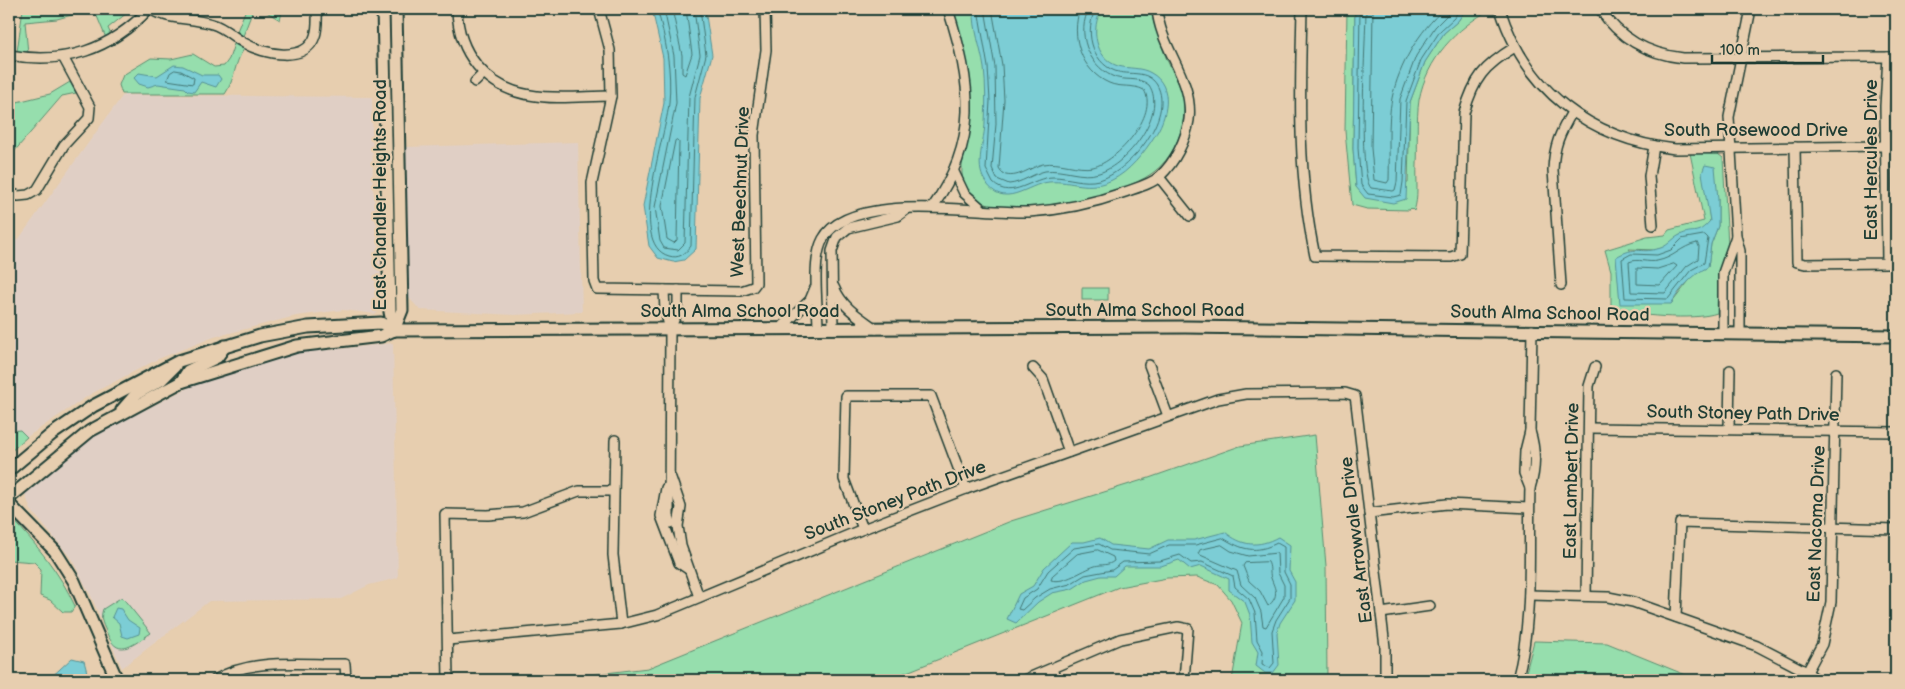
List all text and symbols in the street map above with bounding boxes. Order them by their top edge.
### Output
scale bar [1712,32,1824,64]
text: 100 m [1720,41,1760,60]
street label: East Chandler Heights Road [370,79,391,311]
street label: East Hercules Drive [1861,79,1882,241]
street label: West Beechnut Drive [727,106,754,278]
street label: South Rosewood Drive [1664,120,1848,141]
street label: South Alma School Road [1045,300,1245,321]
street label: South Alma School Road [640,301,840,322]
street label: South Alma School Road [1450,301,1650,326]
street label: South Stoney Path Drive [1646,401,1840,426]
street label: East Lambert Drive [1560,402,1583,559]
street label: East Nacoma Drive [1803,445,1830,603]
street label: East Arrowvale Drive [1336,455,1377,624]
street label: South Stoney Path Drive [801,456,989,545]

